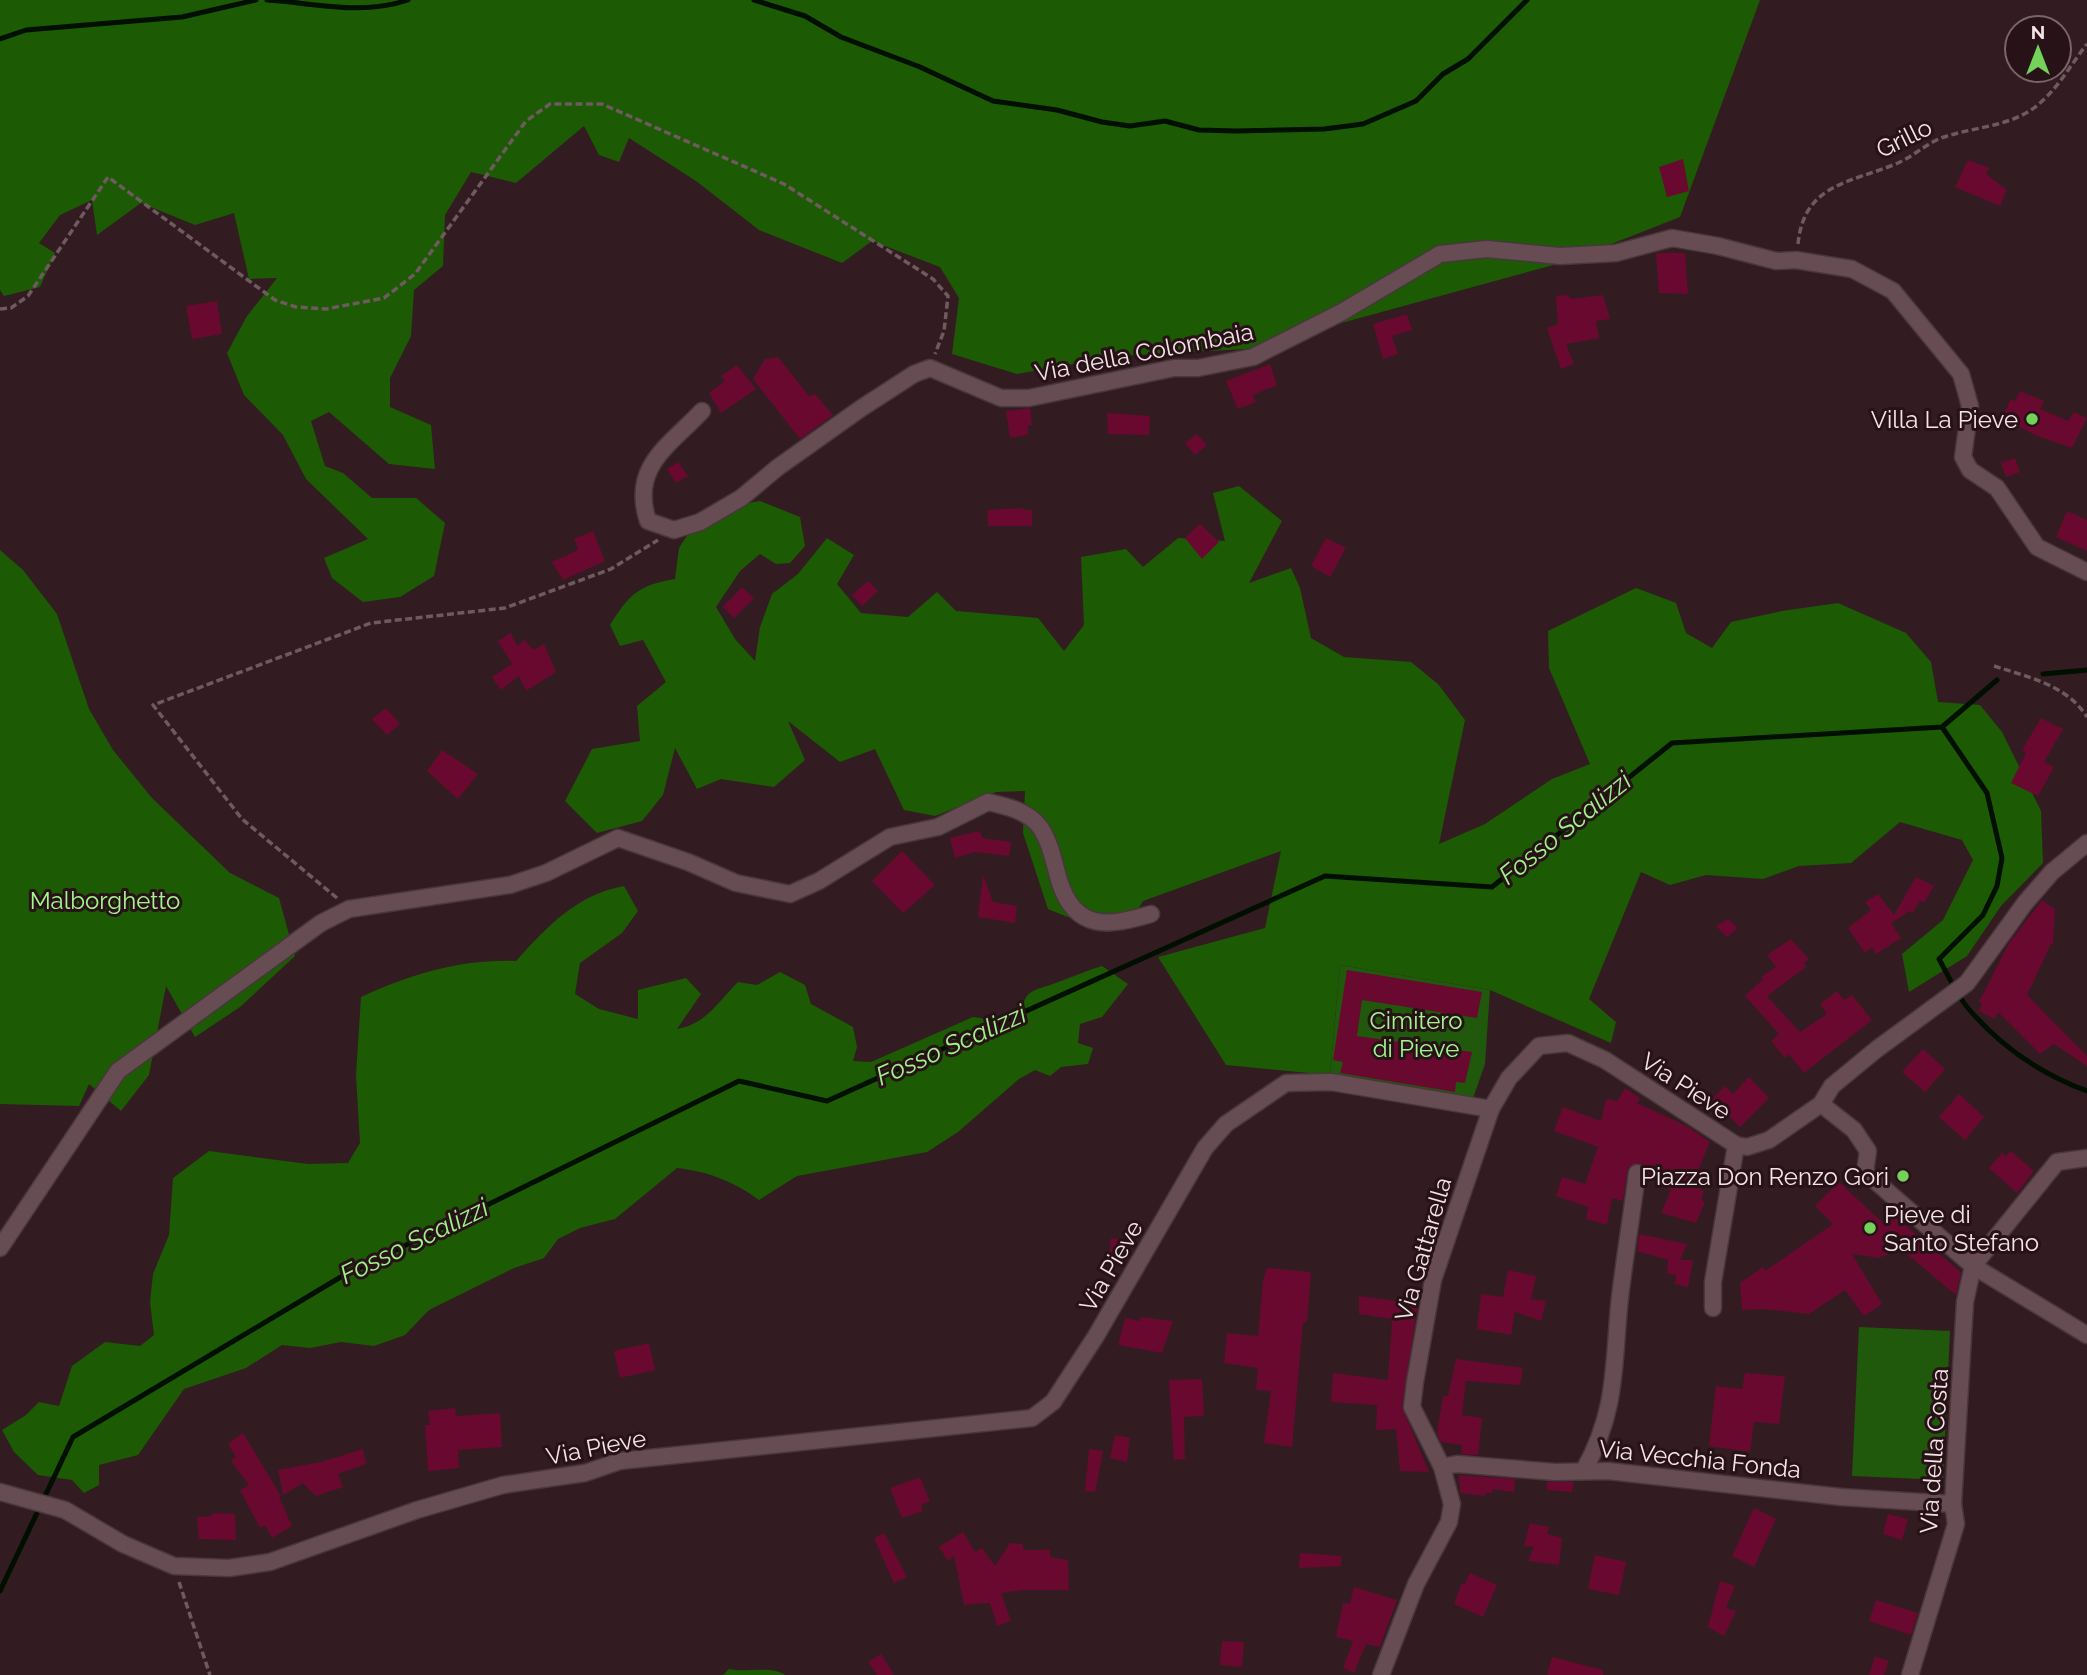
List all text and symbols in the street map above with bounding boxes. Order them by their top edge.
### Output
north arrow [2003,14,2073,84]
text: N [2031,21,2045,43]
street label: Grillo [1871,112,1937,164]
street label: Via della Colombaia [1032,317,1256,387]
place label: Villa La Pieve [1871,405,2018,434]
marker: Villa La Pieve [2024,411,2040,427]
water label: Fosso Scalizzi [1493,765,1638,890]
park label: Malborghetto [30,886,180,915]
water label: Fosso Scalizzi [871,998,1032,1091]
park label: Cimitero di Pieve [1369,1006,1463,1063]
street label: Via Pieve [1636,1046,1736,1126]
place label: Piazza Don Renzo Gori [1641,1162,1889,1191]
marker: Piazza Don Renzo Gori [1895,1168,1911,1184]
street label: Via Gattarella [1389,1174,1457,1324]
water label: Fosso Scalizzi [335,1192,494,1290]
place label: Pieve di Santo Stefano [1884,1200,2039,1257]
street label: Via Pieve [1073,1215,1149,1317]
marker: Pieve di Santo Stefano [1862,1220,1878,1236]
street label: Via della Costa [1914,1367,1954,1535]
street label: Via Pieve [544,1423,648,1471]
street label: Via Vecchia Fonda [1598,1434,1802,1484]

